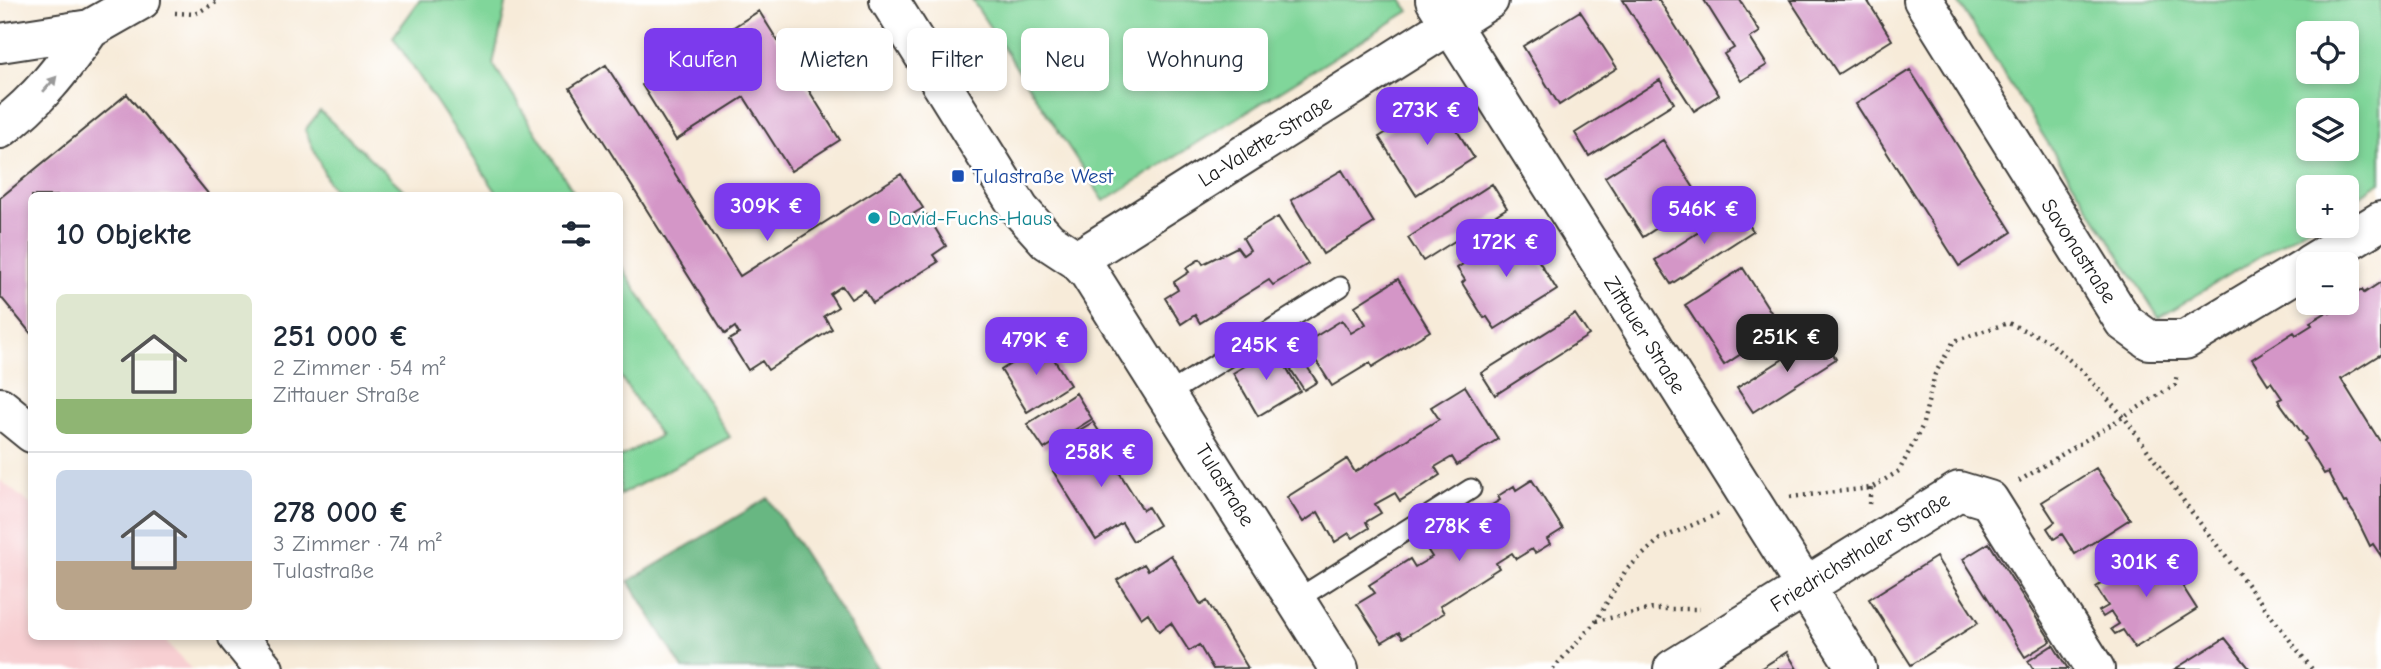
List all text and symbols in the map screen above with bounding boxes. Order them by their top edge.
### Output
map controls [2296,21,2359,315]
button: locate [2296,21,2359,84]
chip: Kaufen [644,28,762,91]
chip: Mieten [776,28,893,91]
chip: Filter [907,28,1007,91]
chip: Neu [1021,28,1109,91]
chip: Wohnung [1123,28,1268,91]
one-way arrow [42,75,58,93]
pin: 273K € [1370,88,1484,147]
street label: La-Valette-Straße [1194,90,1336,192]
text: 273K € [1392,96,1462,123]
button: layers [2296,98,2359,161]
place label: Tulastraße West [972,164,1114,188]
marker: Tulastraße West [950,168,966,184]
button: + [2296,175,2359,238]
pin: 309K € [710,184,824,243]
pin: 546K € [1647,187,1761,246]
text: 309K € [730,192,804,219]
street label: Savonastraße [2036,194,2122,308]
text: 546K € [1668,195,1740,222]
place label: David-Fuchs-Haus [888,206,1052,230]
marker: David-Fuchs-Haus [866,210,882,226]
icon: filters [557,215,595,253]
text: 10 Objekte [56,217,192,252]
pin: 172K € [1449,219,1563,279]
text: 172K € [1472,228,1540,255]
button: − [2296,252,2359,315]
street label: Zittauer Straße [1599,272,1691,398]
pin: 251K € [1730,314,1844,374]
pin: 479K € [979,318,1093,377]
text: 251 000 € [273,319,409,354]
icon: home [112,322,196,406]
pin: 245K € [1209,322,1323,382]
text: 251K € [1752,323,1822,350]
text: 479K € [1001,326,1071,353]
text: 245K € [1231,331,1301,358]
text: 2 Zimmer · 54 m² [273,354,445,381]
text: Zittauer Straße [273,381,420,408]
pin: 258K € [1044,430,1158,489]
text: 258K € [1065,438,1137,465]
street label: Tulastraße [1190,440,1260,530]
street label: Friedrichsthaler Straße [1766,487,1954,617]
text: 278 000 € [273,495,409,530]
icon: home [112,498,196,582]
pin: 278K € [1402,504,1516,563]
text: 278K € [1424,512,1494,539]
text: 3 Zimmer · 74 m² [273,530,442,557]
pin: 301K € [2089,540,2203,599]
text: 301K € [2111,548,2181,575]
text: Tulastraße [273,557,374,584]

